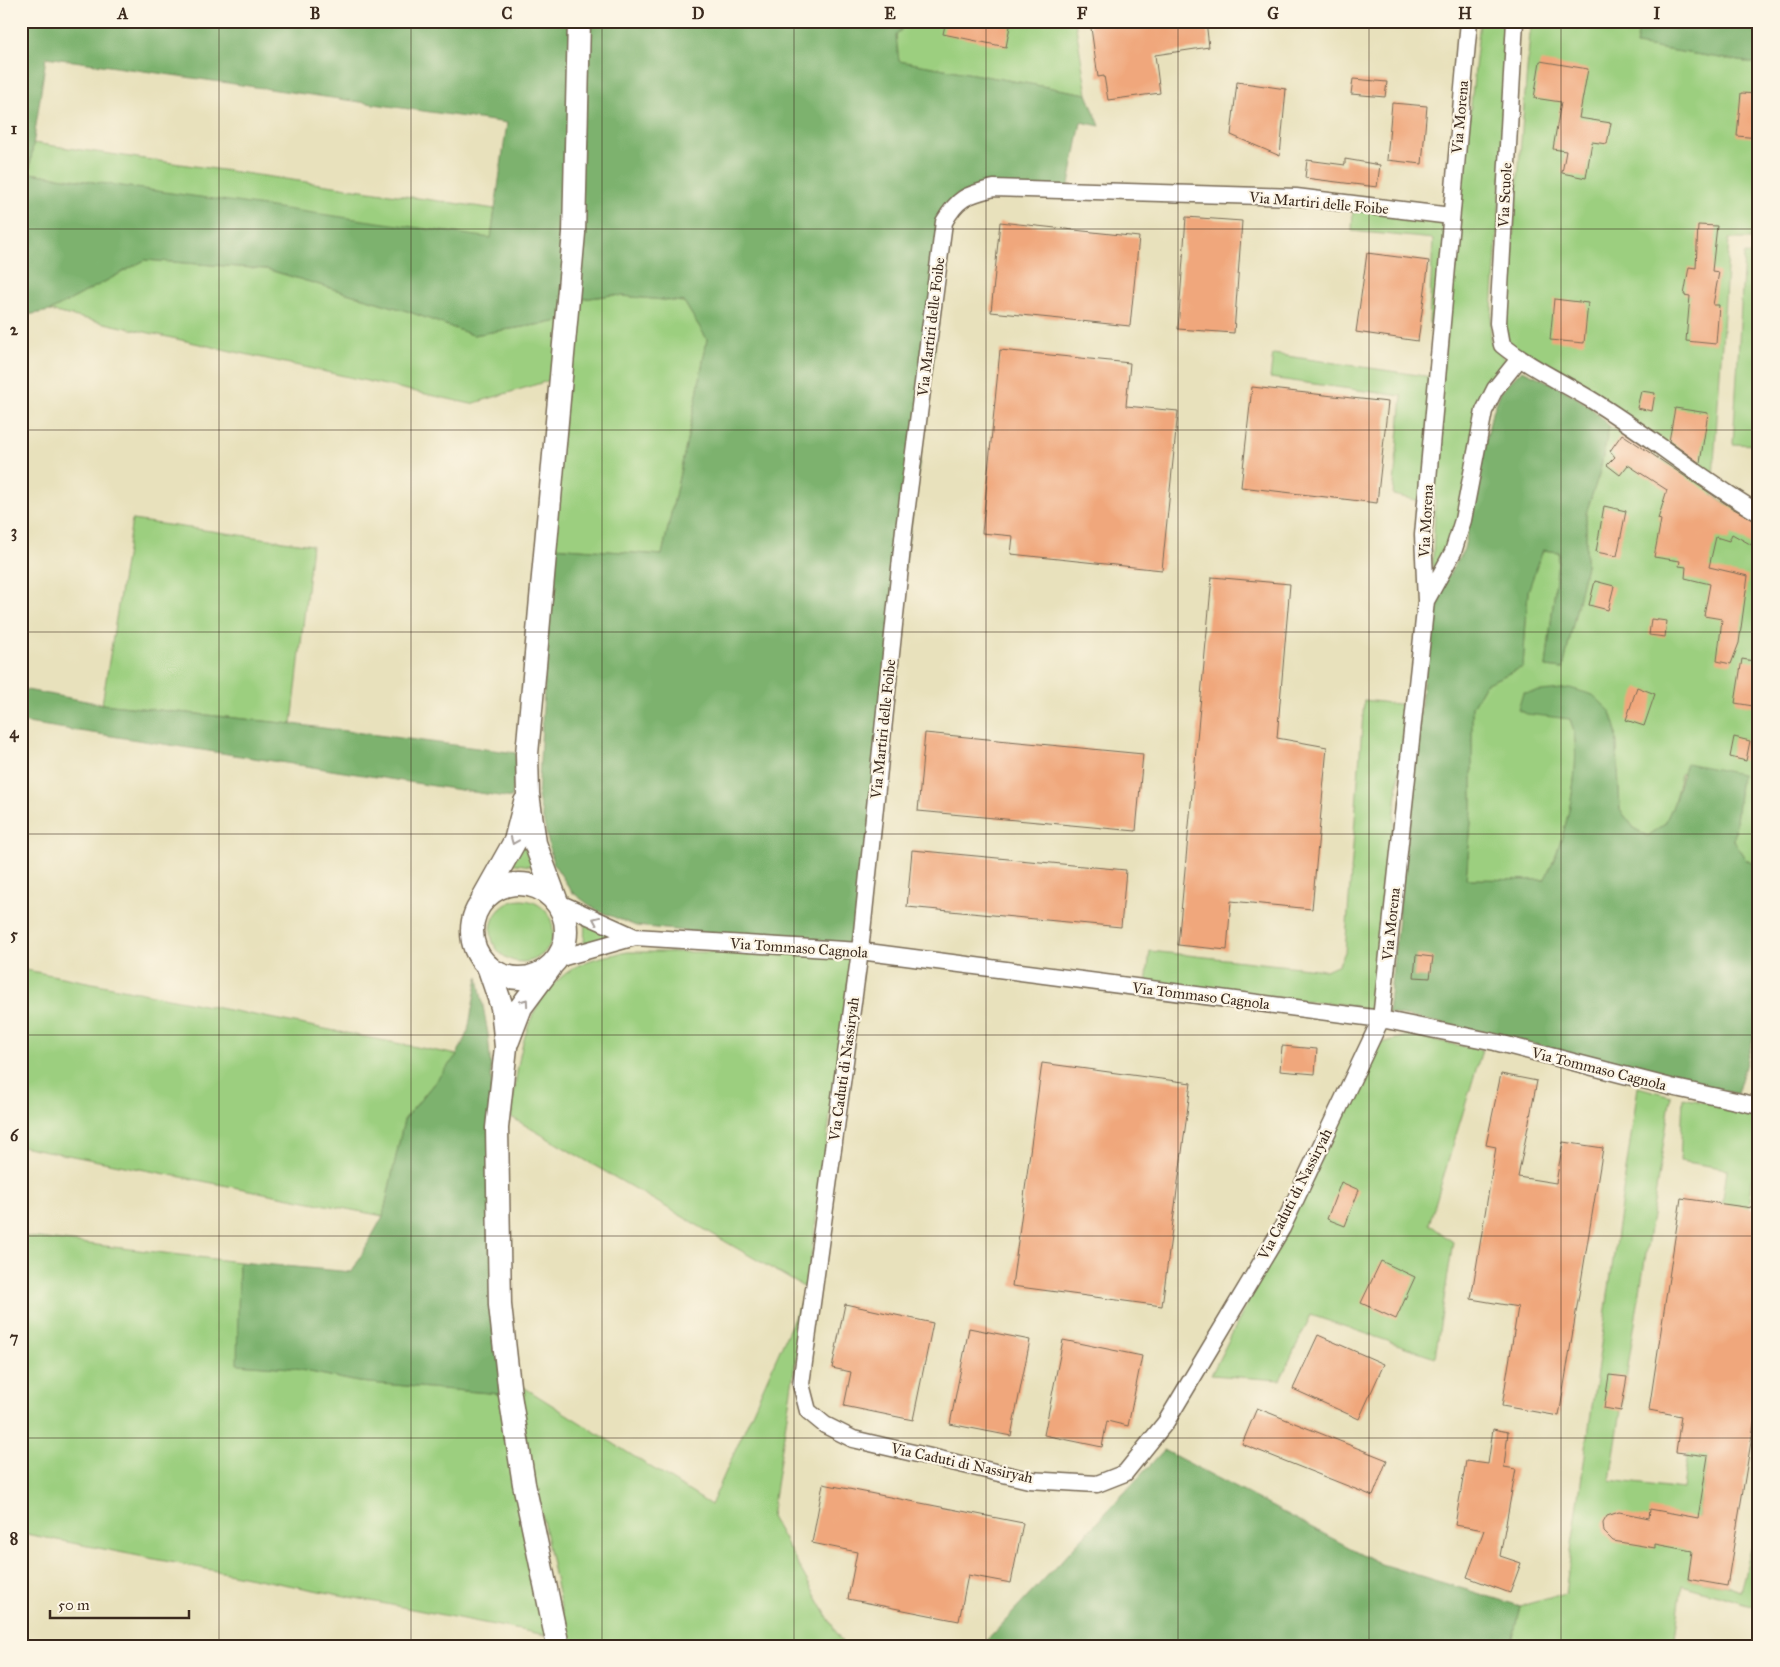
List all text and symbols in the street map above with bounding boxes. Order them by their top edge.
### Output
text: A [117,4,129,23]
text: B [310,4,320,23]
text: C [502,4,513,23]
text: D [692,4,705,23]
text: E [884,4,896,23]
text: F [1077,4,1088,23]
text: G [1267,4,1279,23]
text: H [1458,4,1472,23]
text: I [1654,4,1661,23]
street label: Via Morena [1448,79,1472,155]
text: 1 [11,119,18,138]
street label: Via Scuole [1494,162,1516,229]
street label: Via Martiri delle Foibe [1247,188,1390,218]
street label: Via Martiri delle Foibe [913,256,948,399]
text: 2 [10,320,19,339]
street label: Via Morena [1415,483,1437,559]
text: 3 [11,522,17,542]
street label: Via Martiri delle Foibe [867,658,899,801]
text: 4 [10,723,20,743]
one-way arrow [509,836,519,844]
street label: Via Morena [1378,886,1404,962]
one-way arrow [592,915,601,926]
text: 5 [10,925,18,944]
street label: Via Tommaso Cagnola [728,934,869,962]
street label: Via Tommaso Cagnola [1130,979,1271,1013]
street label: Via Caduti di Nassiryah [825,995,863,1143]
one-way arrow [519,998,528,1008]
street label: Via Tommaso Cagnola [1529,1043,1669,1095]
street label: Via Caduti di Nassiryah [1254,1125,1336,1263]
text: 6 [10,1126,19,1145]
text: 7 [10,1328,19,1347]
street label: Via Caduti di Nassiryah [888,1439,1035,1487]
text: 8 [10,1529,18,1548]
scale bar [50,1587,189,1619]
text: 50 m [58,1596,90,1614]

